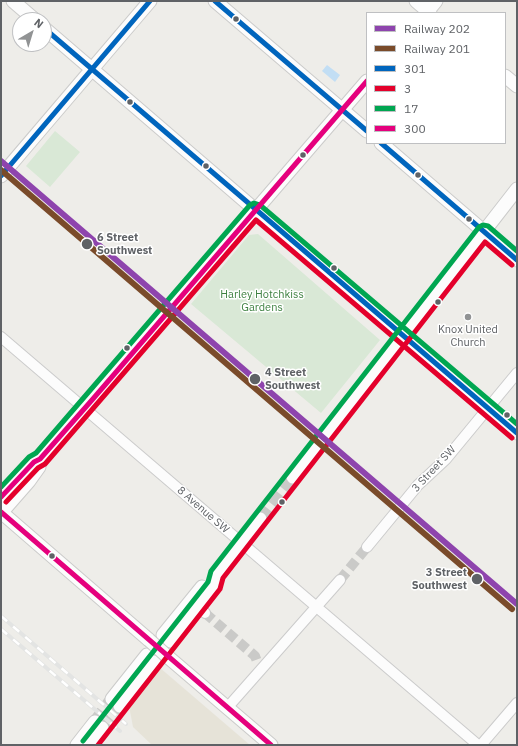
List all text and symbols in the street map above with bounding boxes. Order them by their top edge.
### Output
north arrow [12,12,52,52]
legend [366,12,506,144]
unlabelled marker [231,14,241,24]
text: N [31,15,46,31]
text: Railway 202 [404,21,470,36]
text: Railway 201 [404,41,470,56]
text: 301 [404,61,426,76]
text: 3 [404,81,411,96]
unlabelled marker [125,97,135,107]
text: 17 [404,101,418,116]
text: 300 [404,121,426,136]
unlabelled marker [298,150,308,160]
unlabelled marker [201,161,211,171]
unlabelled marker [413,170,423,180]
unlabelled marker [464,214,474,224]
place label: 6 Street Southwest [97,231,152,257]
marker: 6 Street Southwest [80,237,94,251]
unlabelled marker [329,263,339,273]
park label: Harley Hotchkiss Gardens [220,288,304,314]
unlabelled marker [433,297,443,307]
marker: Knox United Church [463,312,473,322]
place label: Knox United Church [438,323,498,349]
unlabelled marker [122,343,132,353]
place label: 4 Street Southwest [265,366,320,392]
marker: 4 Street Southwest [248,372,262,386]
unlabelled marker [502,410,512,420]
street label: 3 Street SW [409,443,459,495]
street label: 8 Avenue SW [174,484,232,536]
unlabelled marker [277,497,287,507]
unlabelled marker [47,551,57,561]
place label: 3 Street Southwest [412,566,467,592]
marker: 3 Street Southwest [470,572,484,586]

